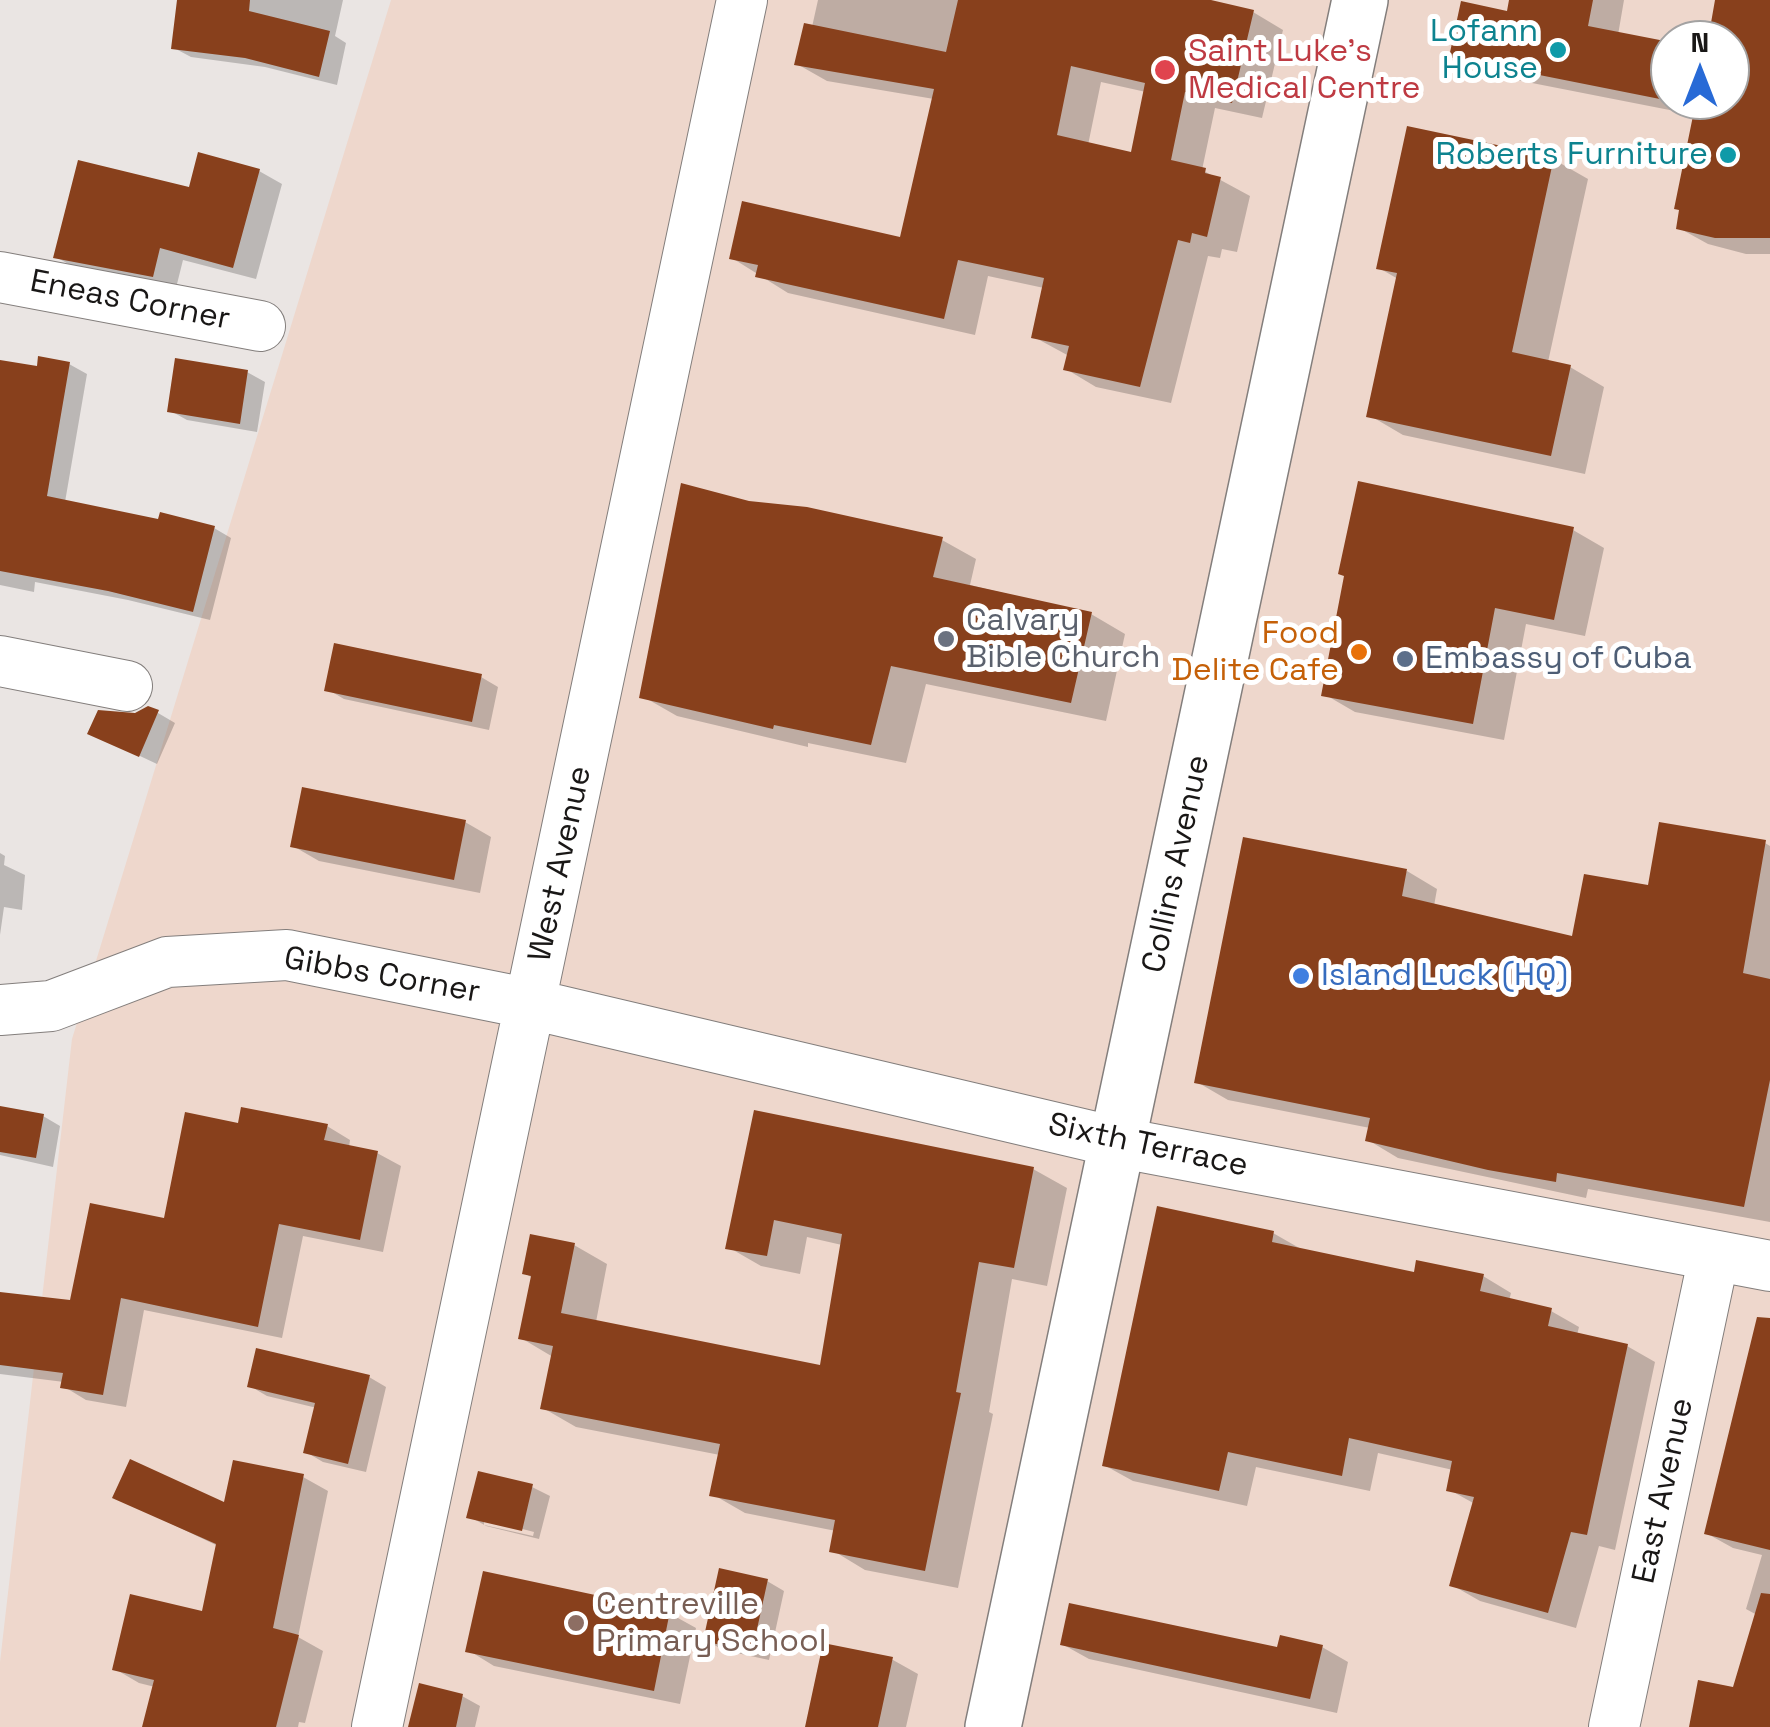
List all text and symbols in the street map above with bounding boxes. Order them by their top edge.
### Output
place label: Lofann House [1430,13,1538,88]
north arrow [1650,20,1750,120]
text: N [1691,24,1709,60]
place label: Saint Luke's Medical Centre [1188,33,1420,108]
marker: Lofann House [1547,39,1569,61]
marker: Saint Luke's Medical Centre [1152,57,1178,83]
place label: Roberts Furniture [1435,136,1708,174]
marker: Roberts Furniture [1717,144,1739,166]
street label: Eneas Corner [27,263,233,339]
place label: Calvary Bible Church [966,602,1160,677]
place label: Food Delite Cafe [1172,615,1339,690]
marker: Calvary Bible Church [935,628,957,650]
place label: Embassy of Cuba [1425,640,1692,678]
marker: Food Delite Cafe [1348,641,1370,663]
marker: Embassy of Cuba [1394,648,1416,670]
street label: Collins Avenue [1135,752,1219,976]
street label: West Avenue [522,763,600,965]
street label: Gibbs Corner [281,940,483,1012]
place label: Island Luck (HQ) [1321,957,1568,995]
marker: Island Luck (HQ) [1290,965,1312,987]
street label: Sixth Terrace [1045,1106,1251,1186]
street label: East Avenue [1626,1395,1702,1587]
place label: Centreville Primary School [596,1586,827,1661]
marker: Centreville Primary School [565,1612,587,1634]

